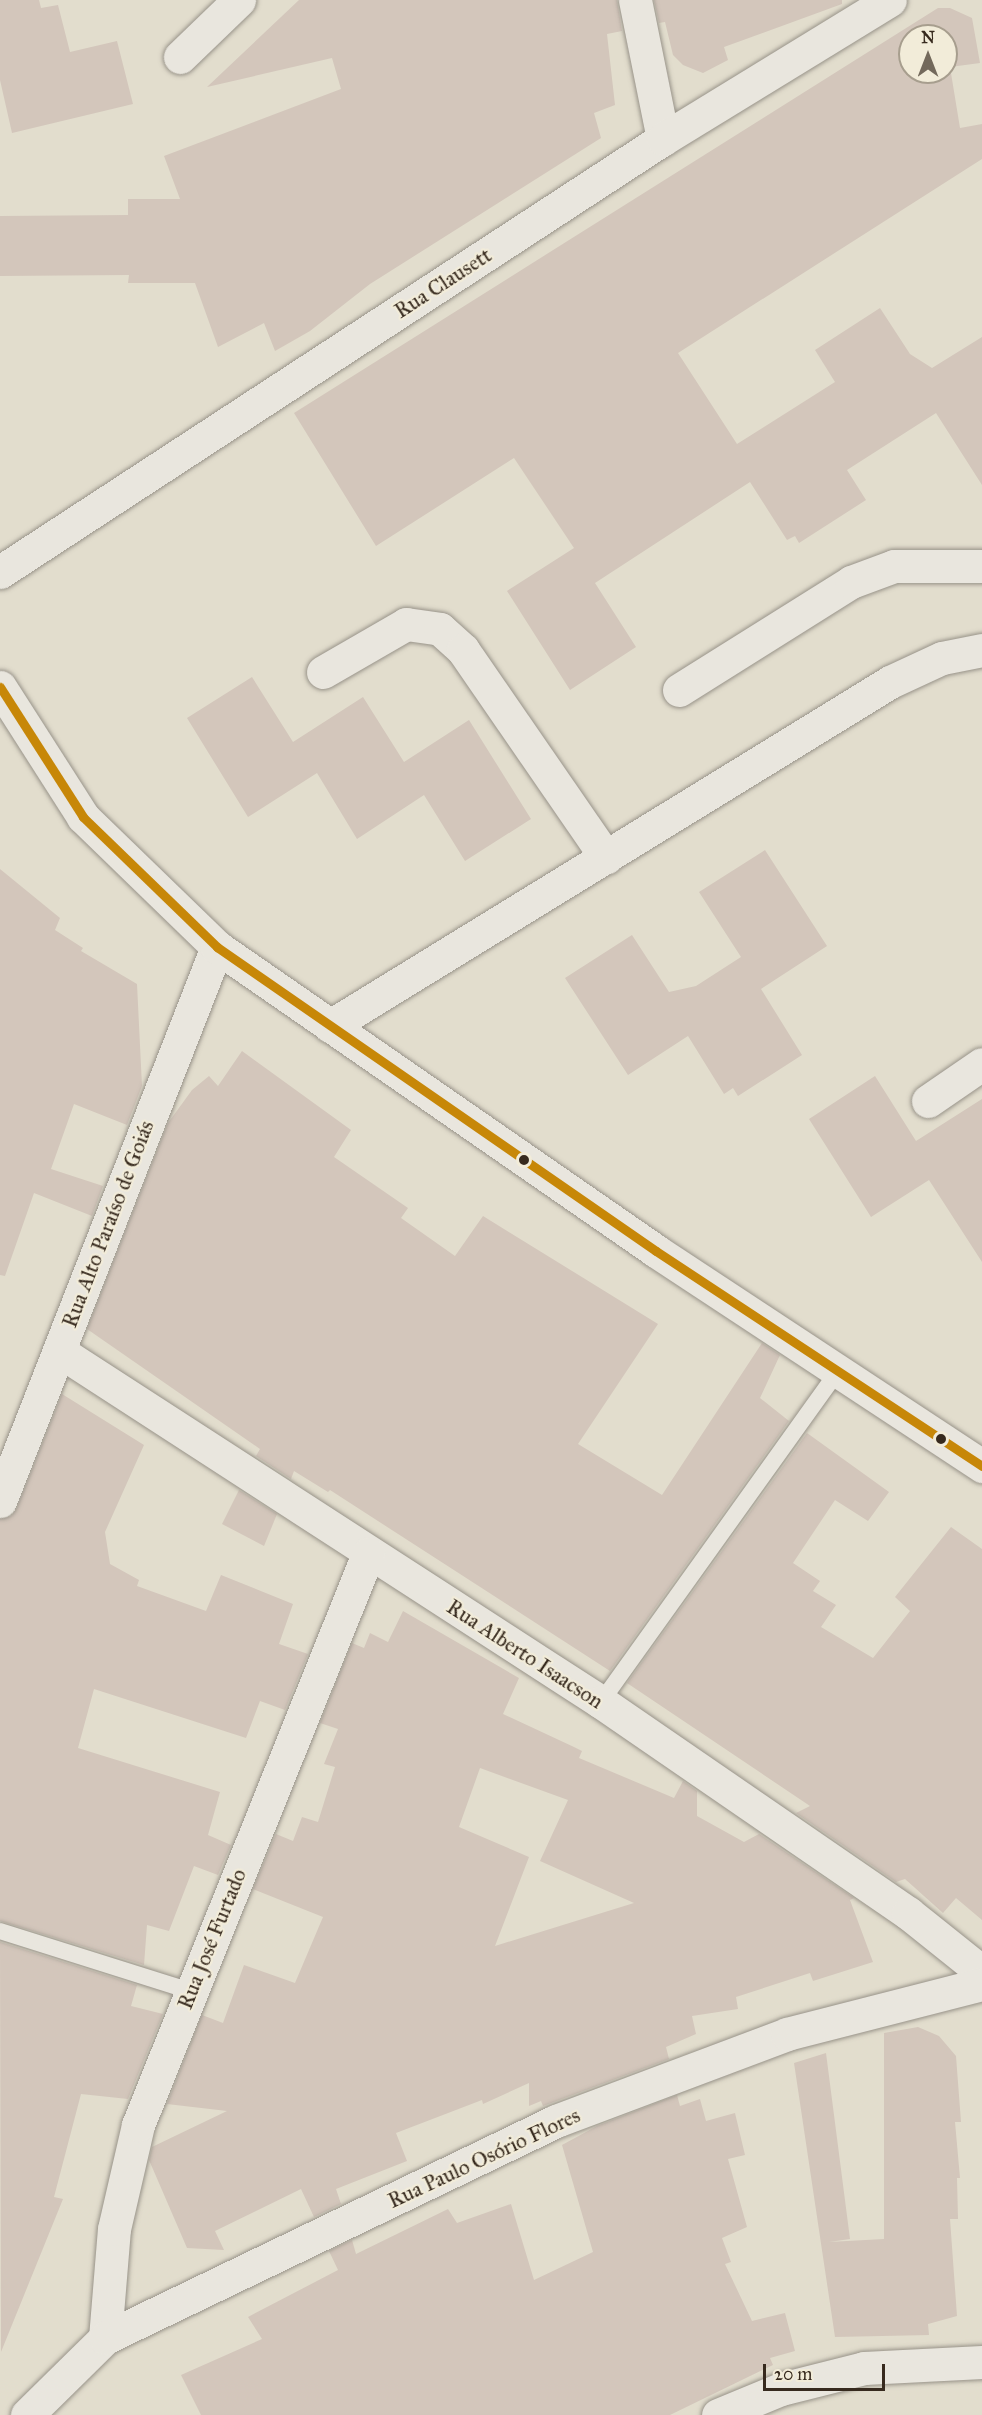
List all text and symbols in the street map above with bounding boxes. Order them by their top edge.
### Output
north arrow [898,24,958,84]
text: N [921,28,935,47]
street label: Rua Clausett [390,242,496,324]
street label: Rua Alto Paraíso de Goiás [57,1117,159,1331]
unlabelled marker [518,1154,530,1166]
unlabelled marker [935,1433,947,1445]
street label: Rua Alberto Isaacson [442,1594,608,1714]
street label: Rua José Furtado [172,1865,252,2013]
street label: Rua Paulo Osório Flores [384,2102,584,2214]
scale bar [766,2352,888,2390]
text: 20 m [774,2363,812,2385]

